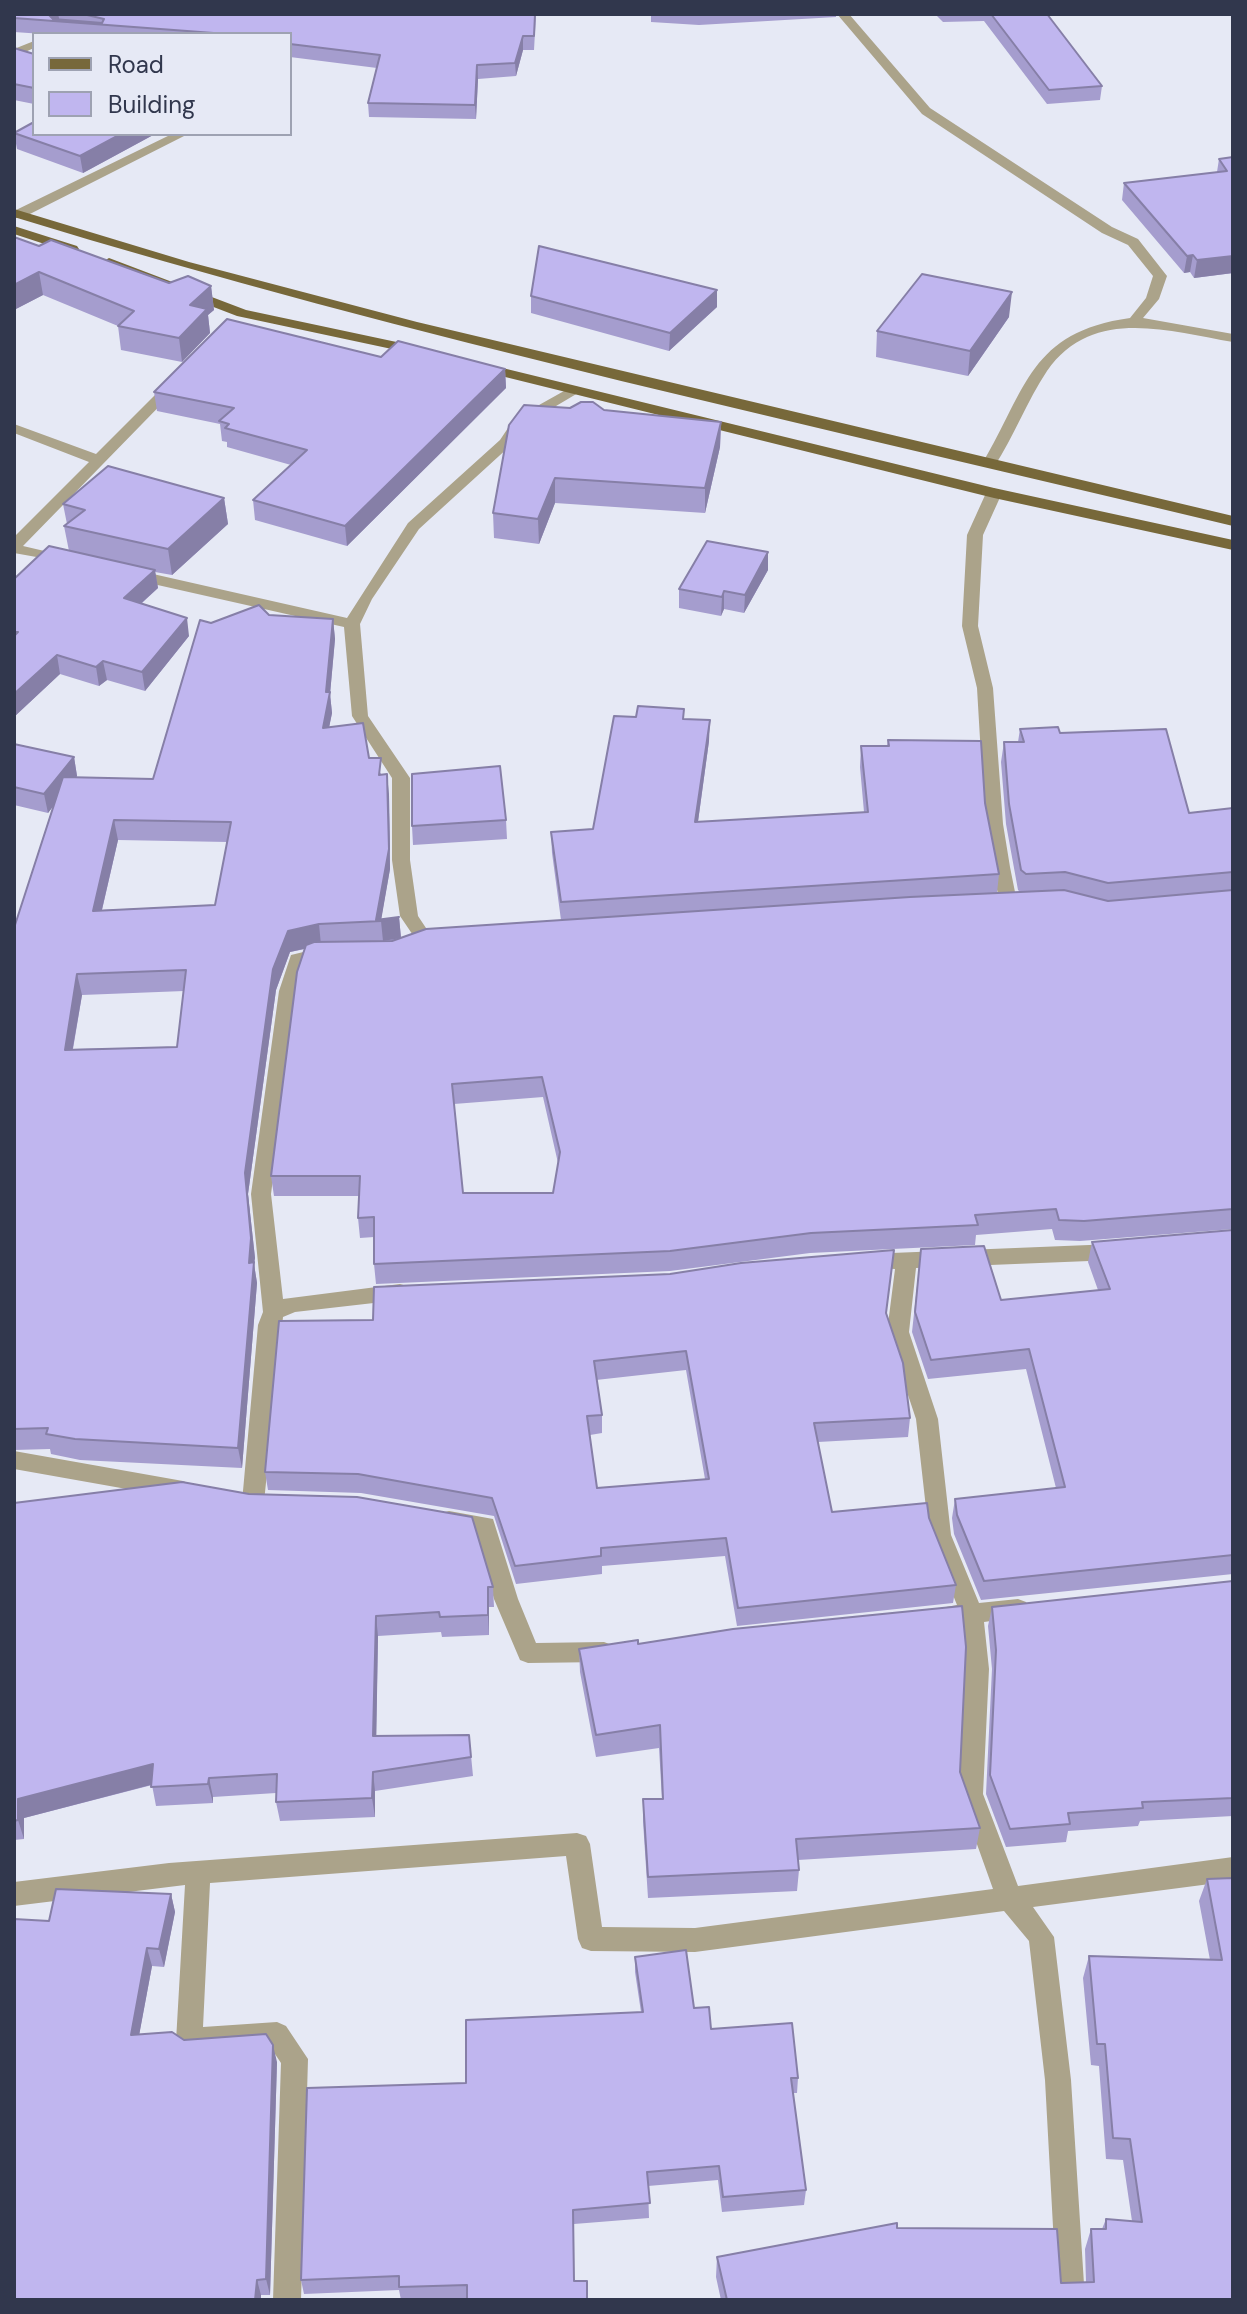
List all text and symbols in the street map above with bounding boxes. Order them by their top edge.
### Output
legend [32,32,292,136]
text: Road [108,49,164,80]
text: Building [108,89,195,120]

